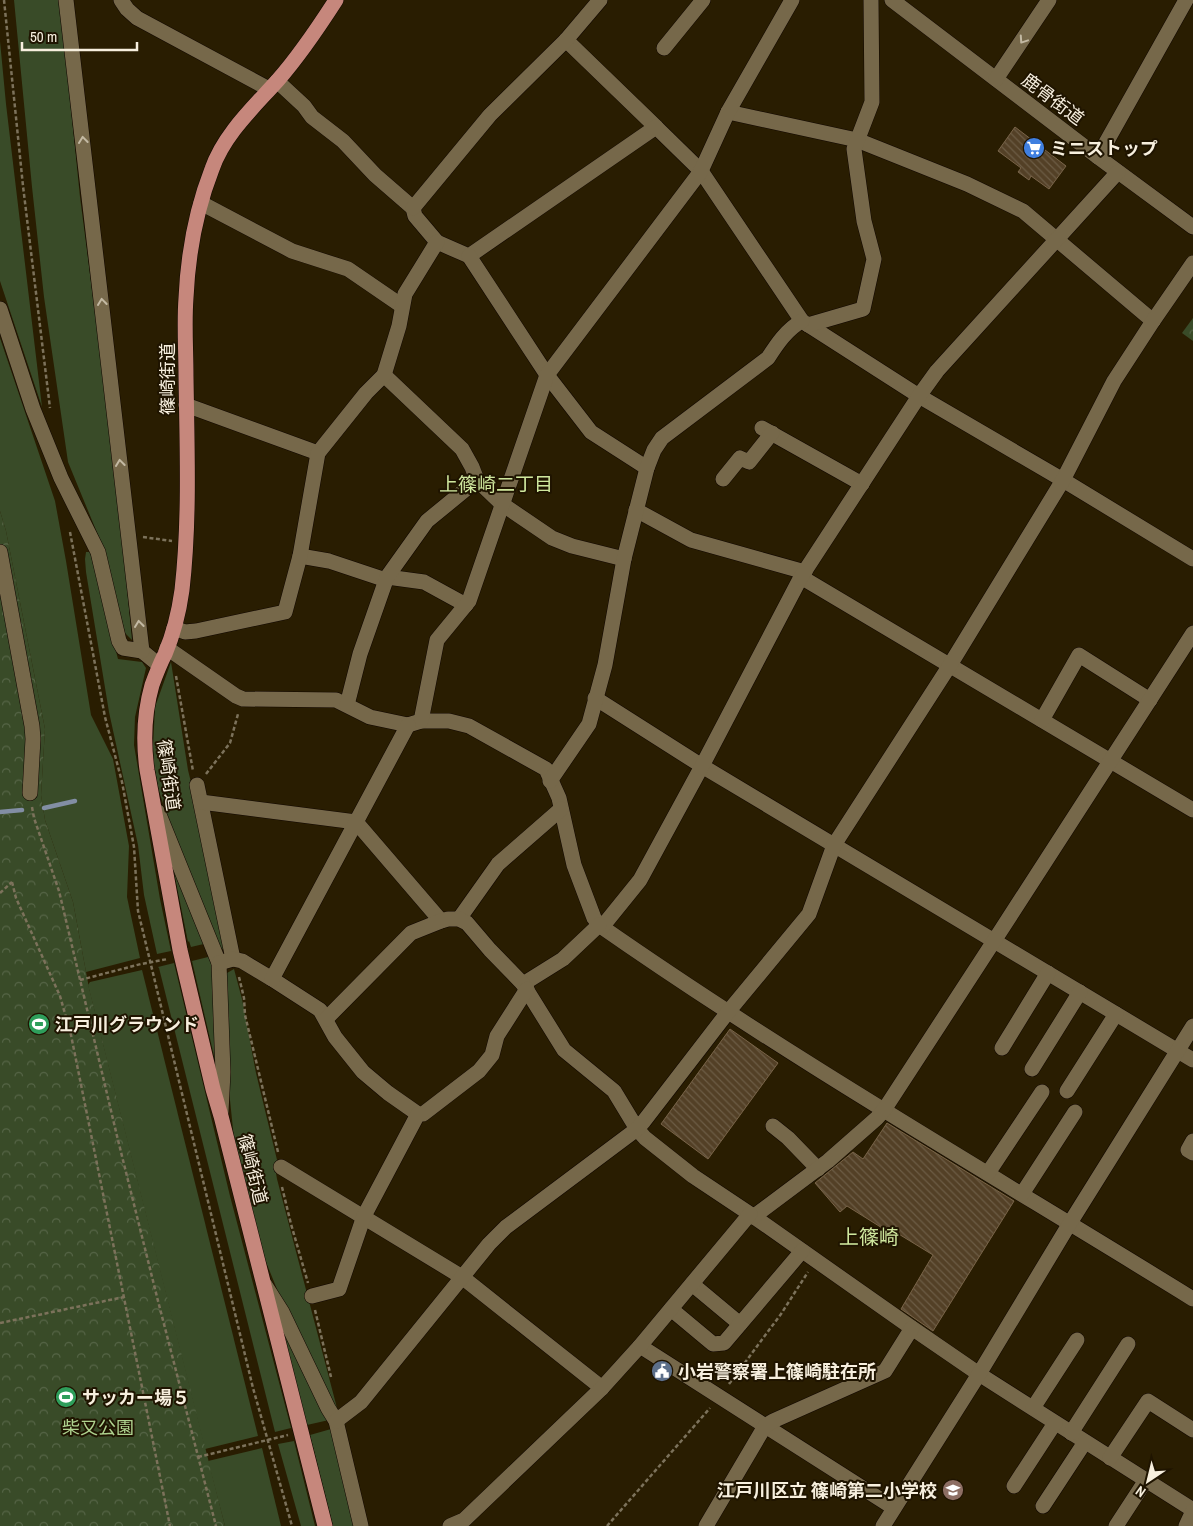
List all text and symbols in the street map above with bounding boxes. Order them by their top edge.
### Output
scale bar [22,20,138,52]
text: 50 m [30,26,57,47]
one-way arrow [1019,34,1029,43]
street label: 鹿骨街道 [1017,67,1089,131]
one-way arrow [78,136,89,144]
supermarket icon: ミニストップ [1022,136,1046,160]
place label: ミニストップ [1050,136,1158,161]
one-way arrow [97,297,108,305]
street label: 篠崎街道 [155,343,180,415]
one-way arrow [115,459,126,467]
district label: 上篠崎二丁目 [439,471,553,497]
one-way arrow [134,620,145,628]
street label: 篠崎街道 [152,738,186,812]
sports icon: 江戸川グラウンド [27,1012,51,1036]
place label: 江戸川グラウンド [55,1012,199,1037]
street label: 篠崎街道 [232,1131,274,1207]
district label: 上篠崎 [839,1223,899,1250]
public building icon: 小岩警察署上篠崎駐在所 [650,1359,674,1383]
place label: 小岩警察署上篠崎駐在所 [678,1359,876,1384]
sports icon: サッカー場５ [54,1385,78,1409]
place label: サッカー場５ [82,1385,190,1410]
park label: 柴又公園 [62,1415,134,1440]
north arrow [1123,1456,1173,1506]
place label: 江戸川区立 篠崎第二小学校 [717,1478,937,1503]
school or university icon: 江戸川区立 篠崎第二小学校 [941,1478,965,1502]
text: N [1132,1482,1149,1501]

